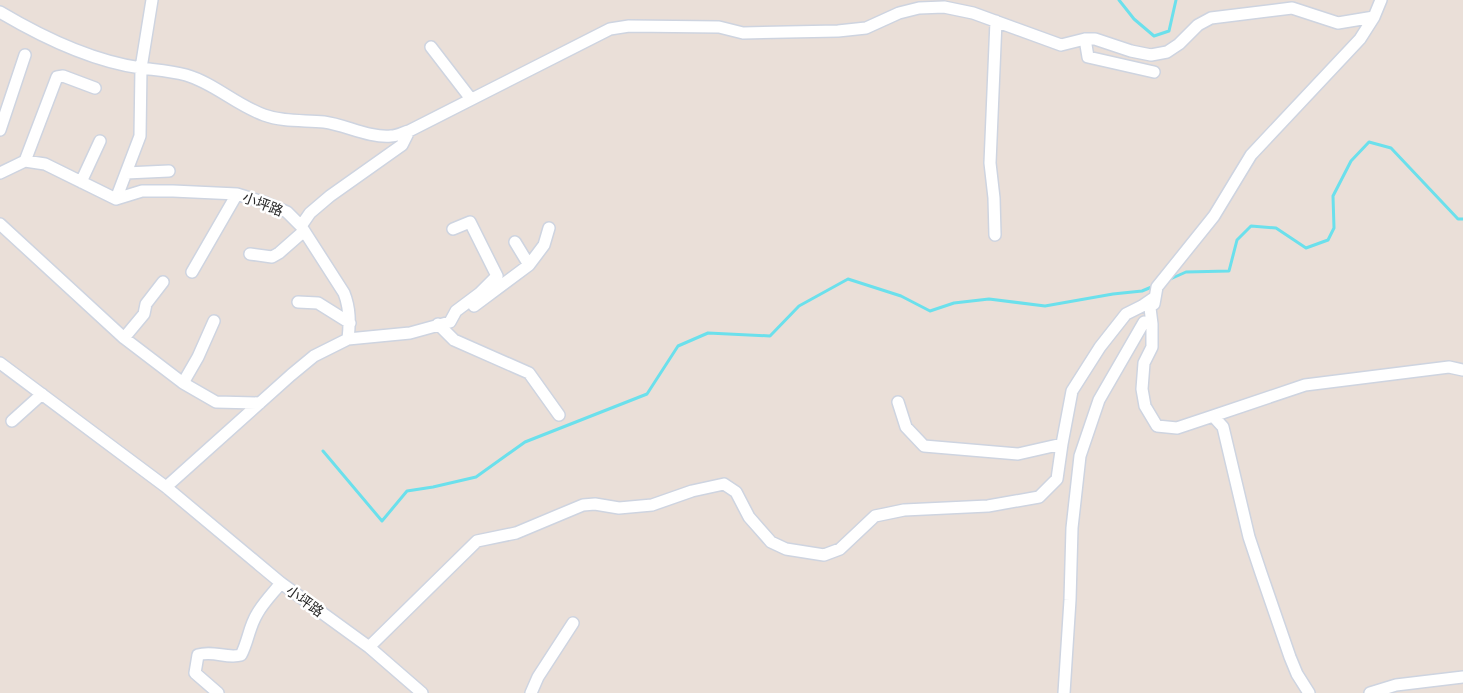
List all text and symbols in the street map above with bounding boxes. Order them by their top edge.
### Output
street label: 小坪路 [241,189,285,219]
street label: 小坪路 [283,582,327,620]

